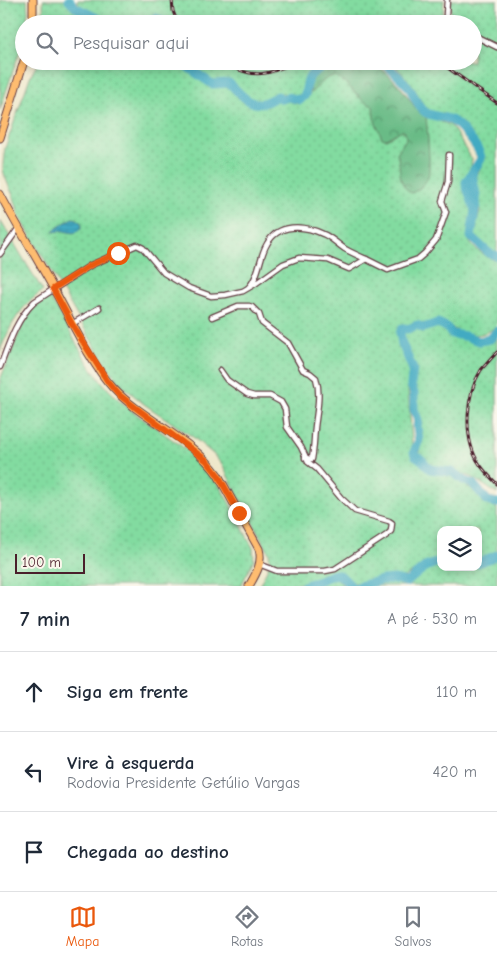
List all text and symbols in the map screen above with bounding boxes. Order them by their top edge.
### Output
search box [15,15,482,70]
icon: search [33,29,61,57]
text: Pesquisar aqui [73,32,189,54]
route start [107,242,130,265]
route end [228,502,251,525]
map controls [437,526,482,571]
button: layers [437,526,482,571]
scale bar [15,551,85,574]
text: 100 m [22,554,61,571]
text: 7 min [20,607,70,631]
text: A pé · 530 m [387,610,477,628]
icon: ahead [20,678,48,706]
text: Siga em frente [67,681,188,703]
text: 110 m [436,683,477,701]
text: Vire à esquerda [67,752,194,774]
icon: left [20,758,48,786]
text: 420 m [433,763,477,781]
text: Rodovia Presidente Getúlio Vargas [67,774,300,792]
icon: arrive [20,838,48,866]
text: Chegada ao destino [67,841,229,863]
tab: Mapa [66,903,99,950]
tab: Rotas [231,903,263,950]
tab: Salvos [394,903,431,950]

